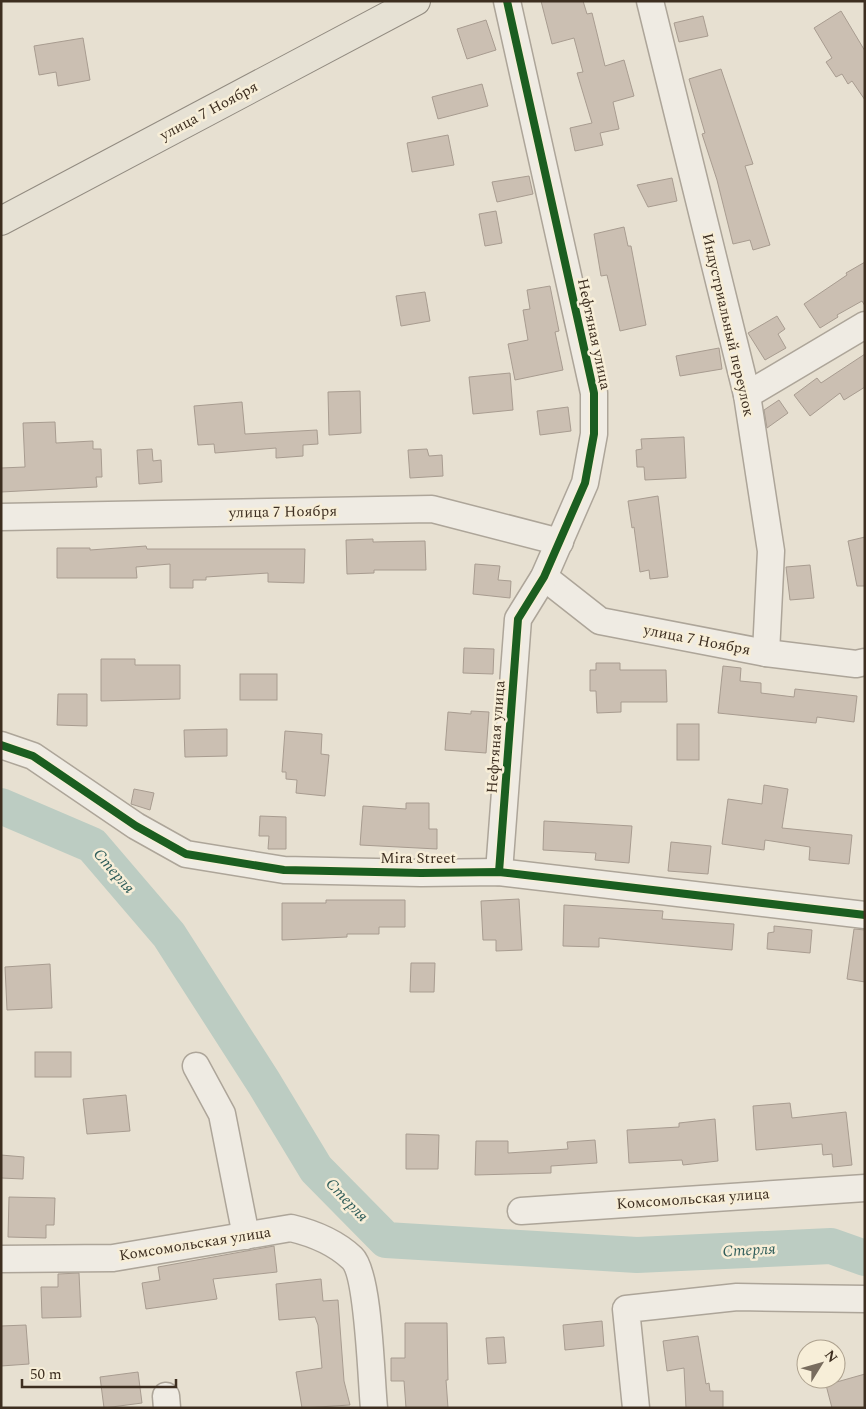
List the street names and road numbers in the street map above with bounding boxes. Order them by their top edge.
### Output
street label: улица 7 Ноября [155,75,262,147]
street label: Индустриальный переулок [696,231,760,419]
street label: Нефтяная улица [571,276,617,392]
street label: улица 7 Ноября [228,500,337,524]
street label: улица 7 Ноября [641,618,752,662]
street label: Нефтяная улица [481,679,511,794]
street label: Mira Street [380,847,456,870]
street label: Комсомольская улица [616,1182,771,1216]
street label: Комсомольская улица [117,1221,273,1267]

